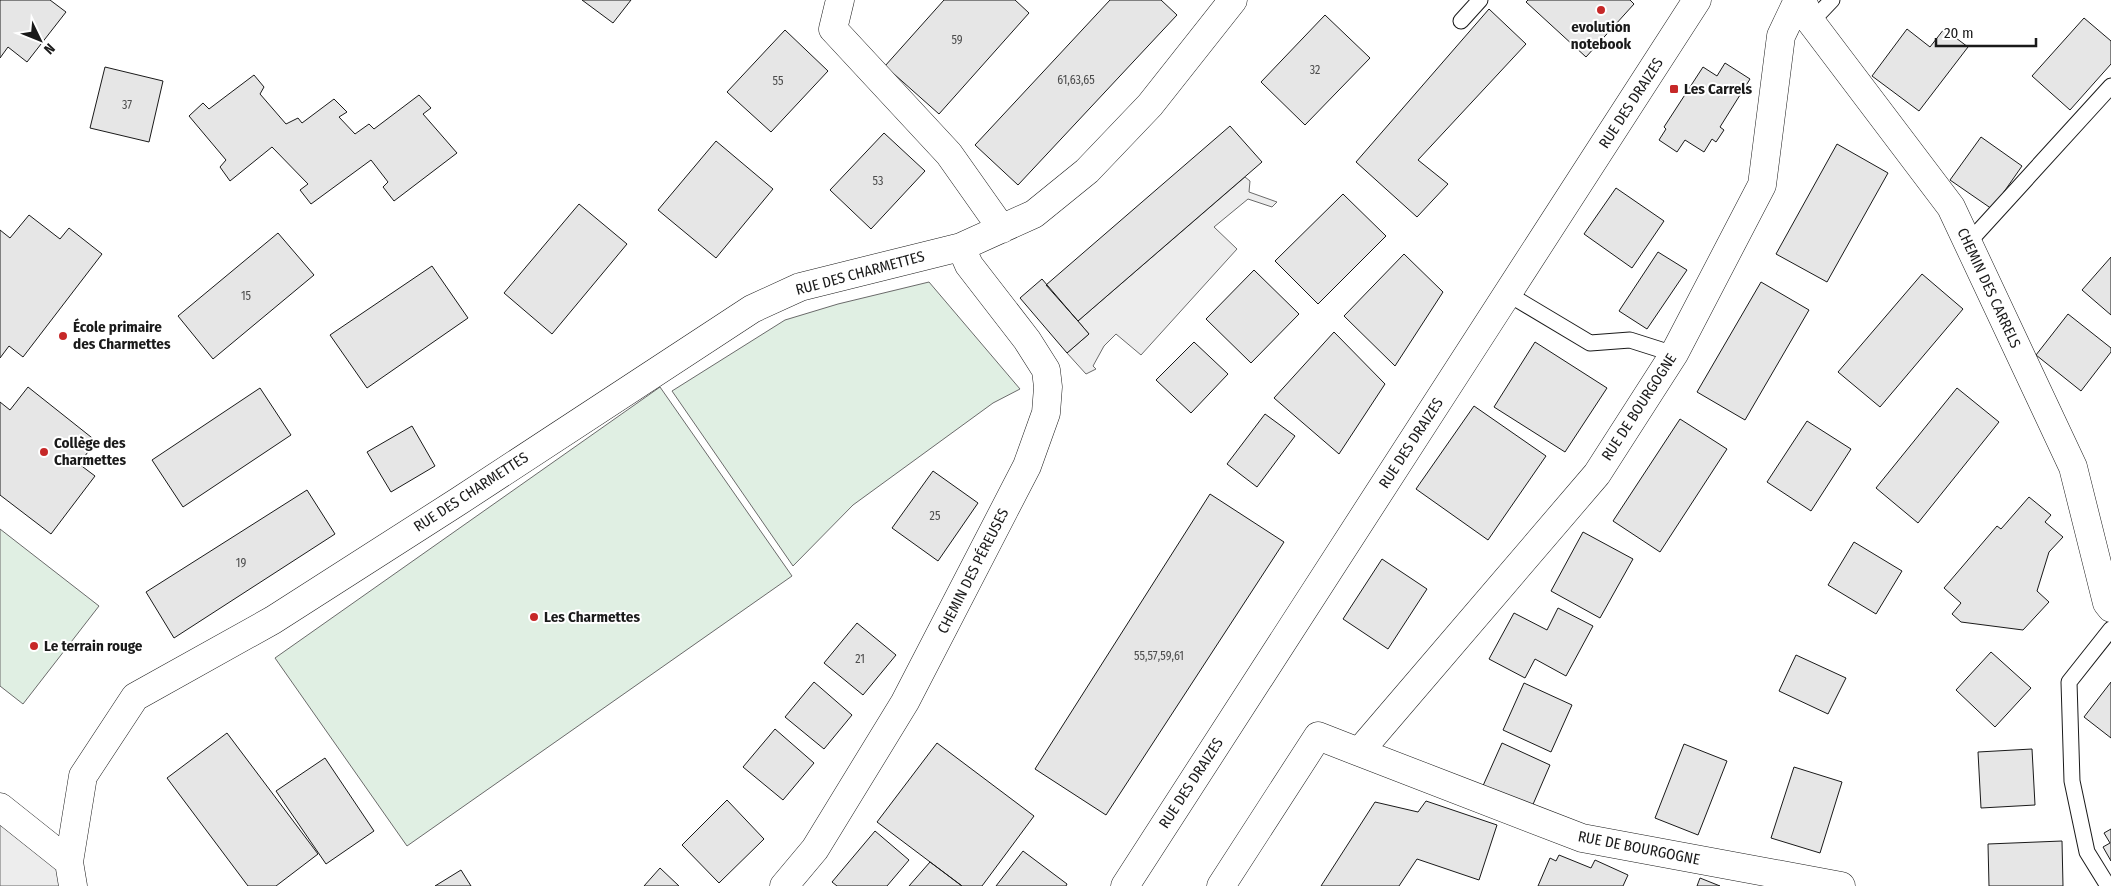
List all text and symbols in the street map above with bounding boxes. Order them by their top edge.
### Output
marker: evolution notebook [1595,4,1607,16]
north arrow [15,15,65,65]
scale bar [1936,15,2036,47]
place label: evolution notebook [1571,18,1632,53]
text: 20 m [1944,24,1974,42]
house number: 59 [951,33,963,47]
text: N [40,40,58,57]
street label: RUE DES DRAIZES [1595,54,1667,152]
house number: 32 [1310,63,1320,77]
house number: 61,63,65 [1057,73,1095,87]
house number: 55 [773,74,784,88]
place label: Les Carrels [1684,80,1752,98]
marker: Les Carrels [1668,83,1680,95]
house number: 37 [122,98,132,112]
house number: 53 [873,174,883,188]
street label: CHEMIN DES CARRELS [1953,225,2025,351]
street label: RUE DES CHARMETTES [794,247,926,299]
house number: 15 [241,289,252,303]
place label: École primaire des Charmettes [73,318,171,353]
marker: École primaire des Charmettes [57,330,69,342]
street label: RUE DE BOURGOGNE [1598,350,1680,464]
street label: RUE DES DRAIZES [1375,394,1447,492]
place label: Collège des Charmettes [54,434,126,469]
marker: Collège des Charmettes [38,446,50,458]
street label: RUE DES CHARMETTES [410,448,532,536]
street label: CHEMIN DES PÉREUSES [934,505,1012,637]
house number: 25 [930,509,941,523]
house number: 19 [236,556,246,570]
place label: Les Charmettes [544,608,640,626]
marker: Les Charmettes [528,611,540,623]
place label: Le terrain rouge [44,637,143,655]
marker: Le terrain rouge [28,640,40,652]
house number: 55,57,59,61 [1134,649,1184,663]
house number: 21 [855,652,865,666]
street label: RUE DES DRAIZES [1155,734,1227,832]
street label: RUE DE BOURGOGNE [1576,827,1702,869]

